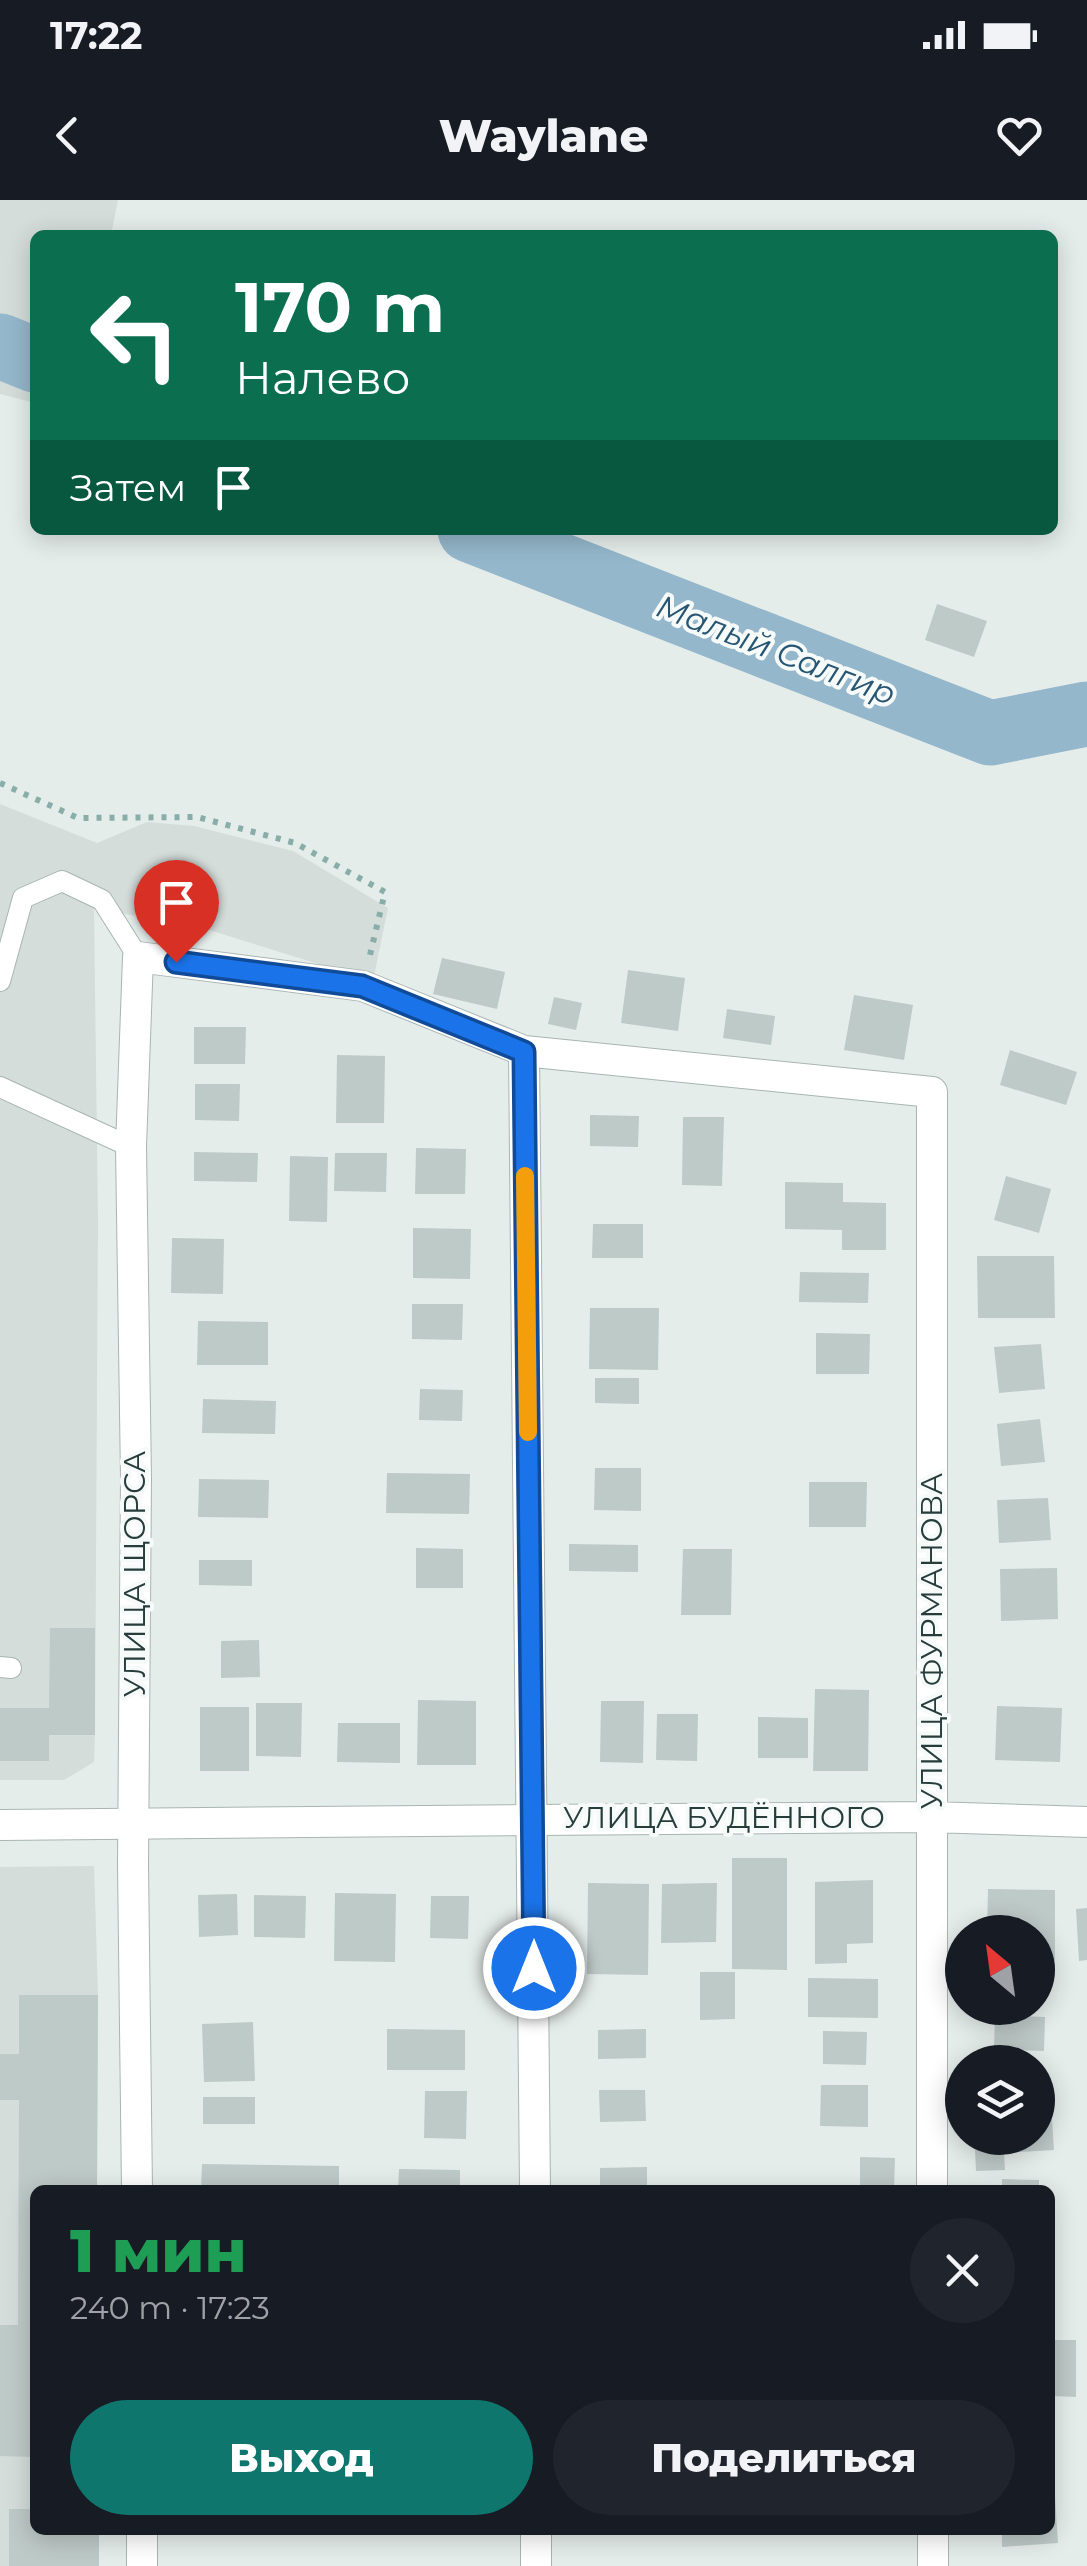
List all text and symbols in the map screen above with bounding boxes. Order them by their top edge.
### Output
text: 17:22 [50,12,143,59]
icon: back [40,108,95,163]
text: Waylane [439,108,648,163]
icon: heart [992,108,1047,163]
text: 170 m [235,264,445,350]
icon: left [70,270,200,400]
text: Налево [235,350,410,405]
icon: arrive [206,460,261,515]
text: Затем [70,464,186,511]
water label: Малый Салгир [651,586,901,713]
pin [134,860,219,963]
icon: arrive [149,875,204,930]
street label: УЛИЦА ЩОРСА [116,1451,153,1697]
street label: УЛИЦА ФУРМАНОВА [913,1473,950,1809]
street label: УЛИЦА БУДЁННОГО [563,1799,885,1836]
north arrow [945,1915,1055,2025]
map controls [945,1915,1055,2155]
position arrow [482,1916,586,2020]
button: layers [945,2045,1055,2155]
text: 1 мин [70,2214,247,2287]
button: close [910,2218,1015,2323]
text: 240 m · 17:23 [70,2288,270,2327]
button: Выход [70,2400,533,2515]
button: Поделиться [553,2400,1015,2515]

